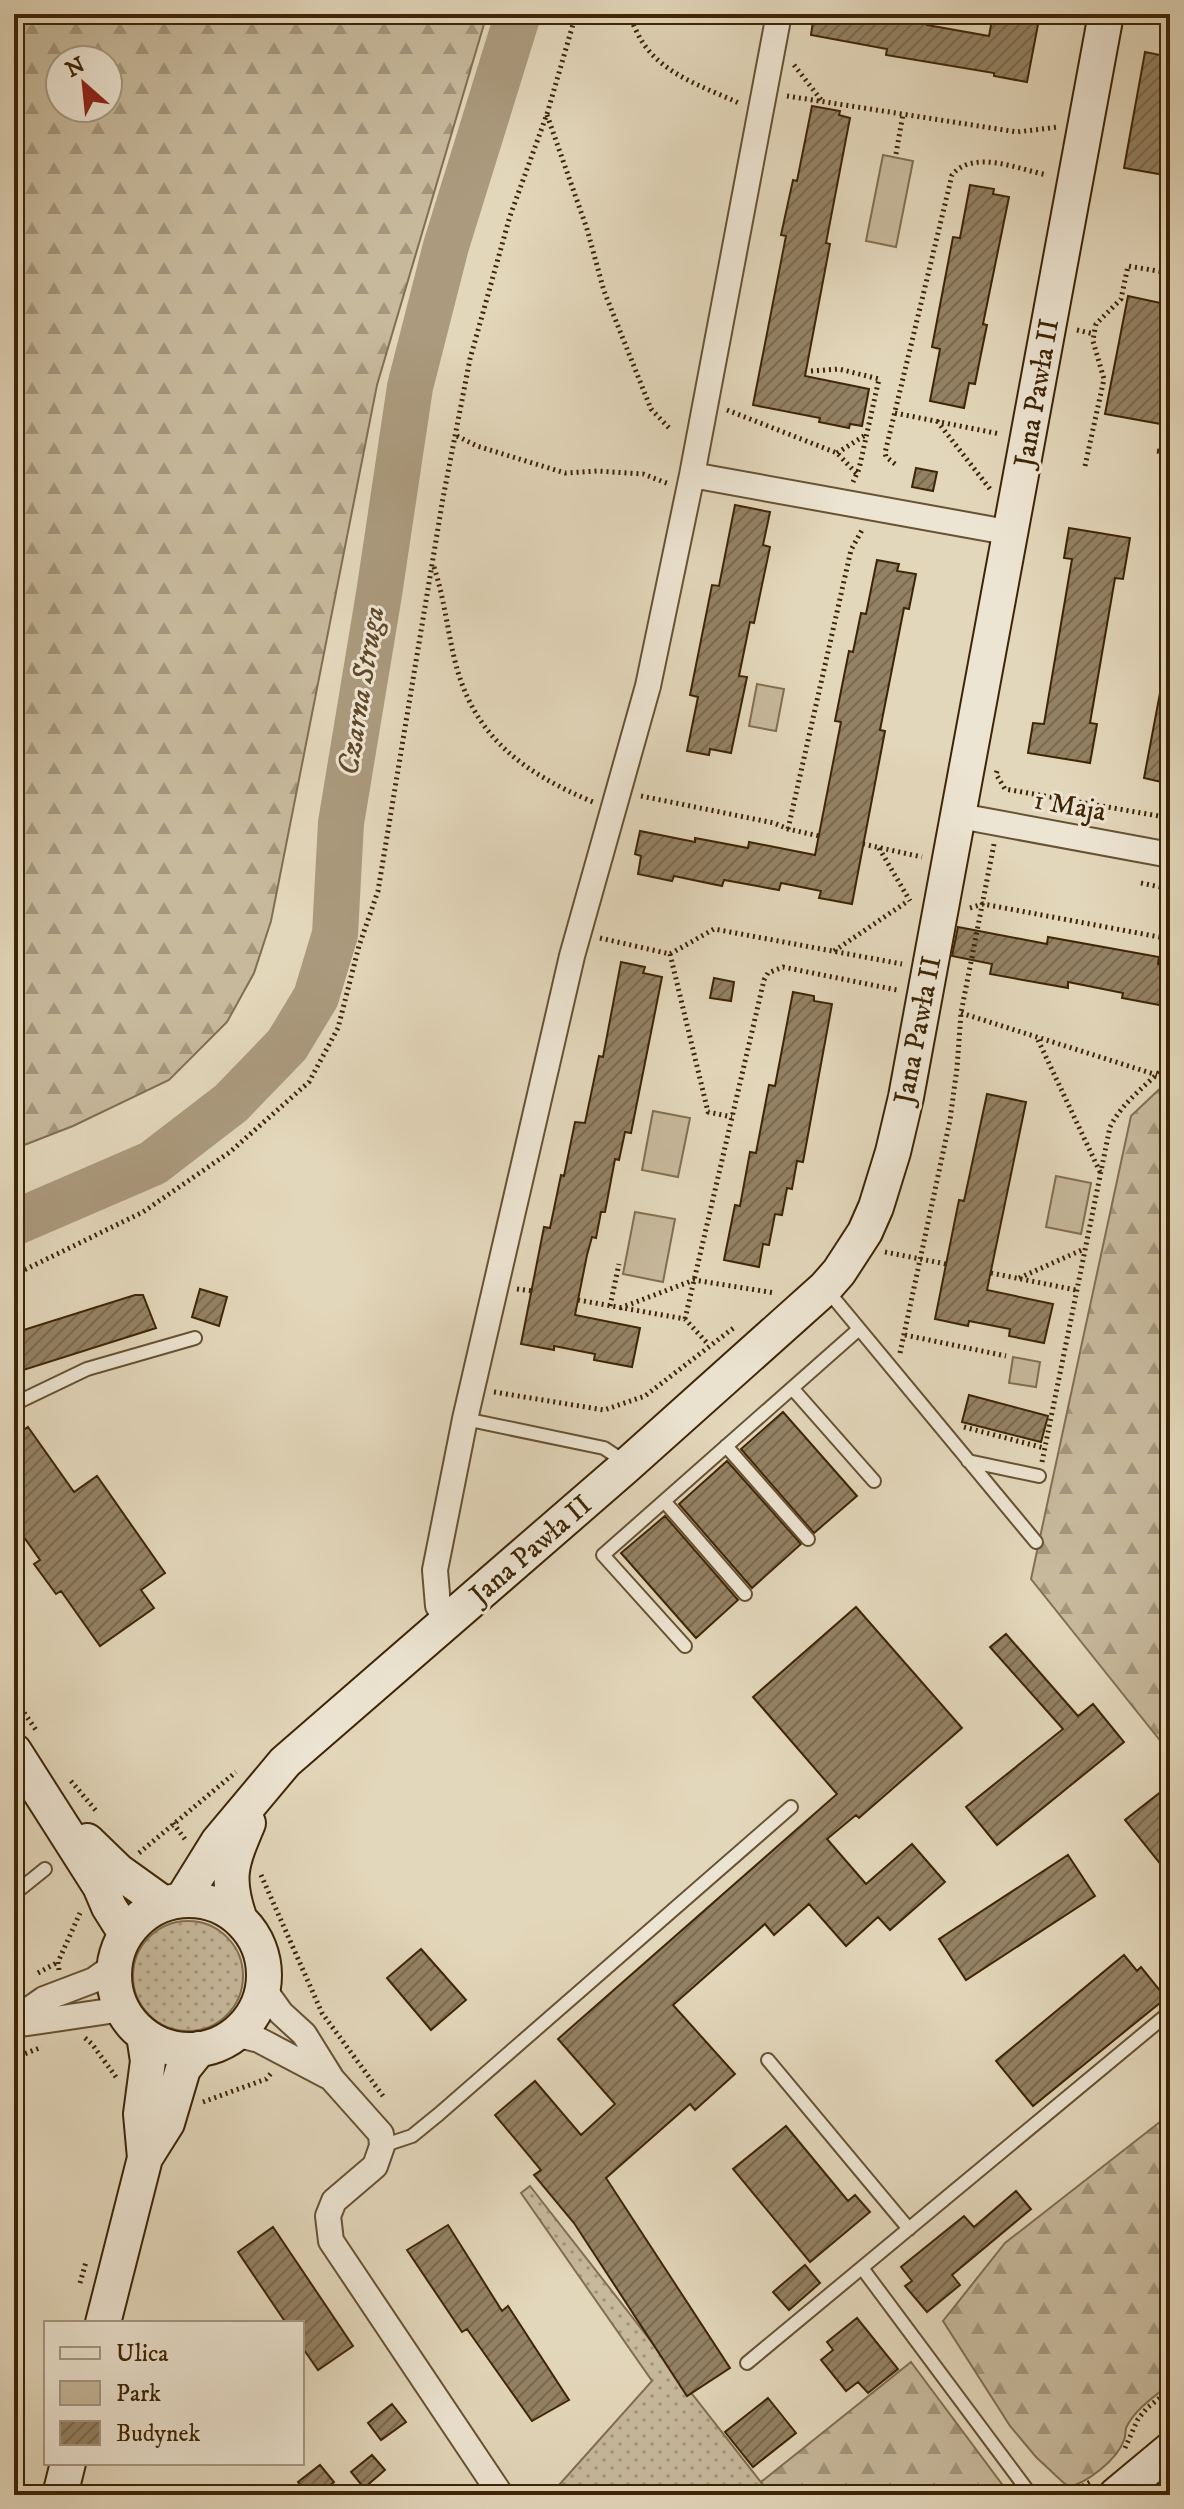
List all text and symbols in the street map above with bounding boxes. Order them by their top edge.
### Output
north arrow [44,44,124,124]
text: N [61,51,90,84]
street label: Jana Pawła II [1006,316,1067,473]
water label: Czarna Struga [330,604,394,778]
street label: 1 Maja [1031,782,1109,830]
street label: Jana Pawła II [886,953,949,1110]
street label: Jana Pawła II [461,1488,599,1614]
legend [44,2321,304,2465]
text: Ulica [116,2339,169,2369]
text: Park [116,2379,161,2409]
text: Budynek [116,2419,200,2449]

